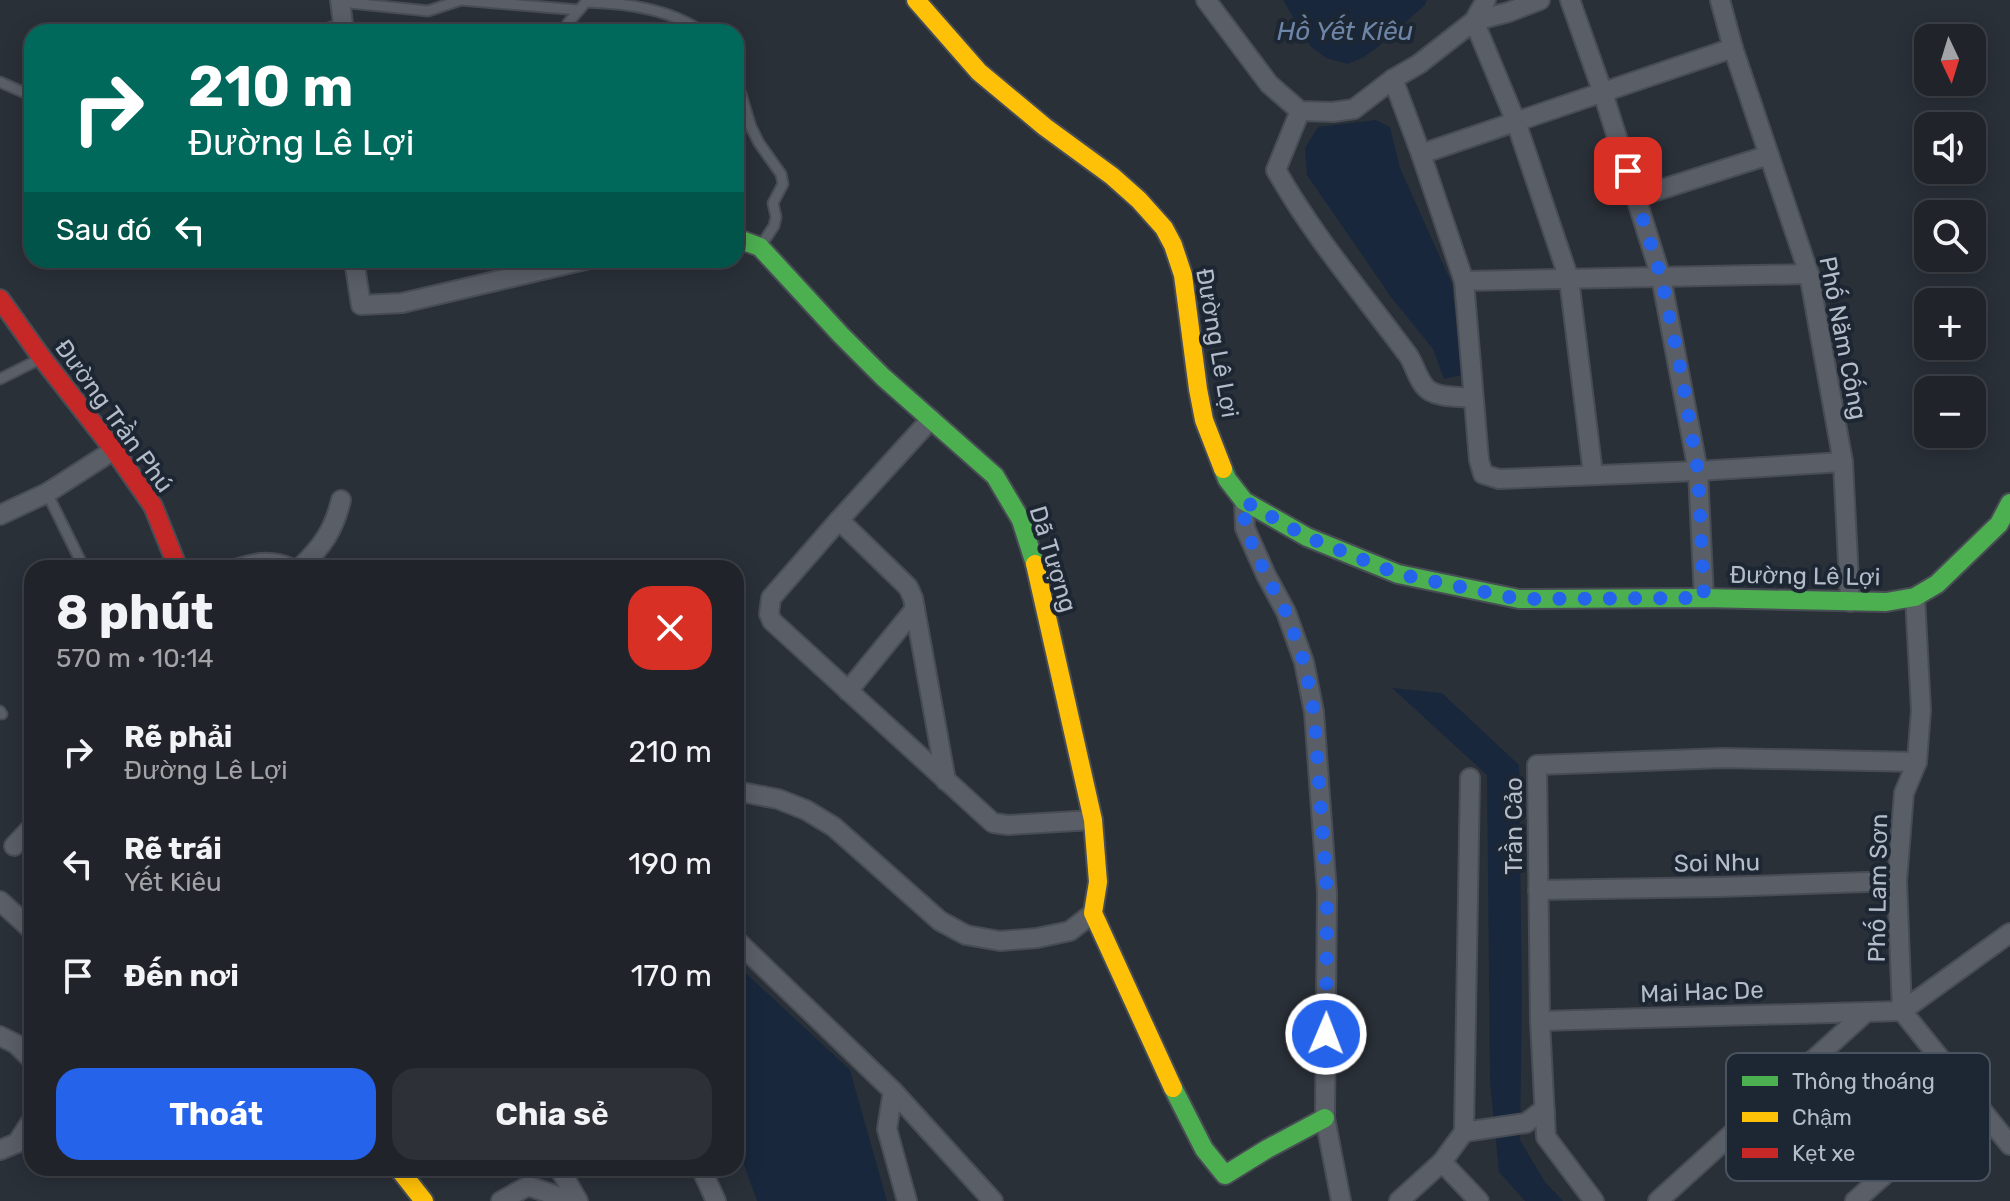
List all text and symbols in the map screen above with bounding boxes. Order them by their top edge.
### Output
water label: Hồ Yết Kiêu [1277,14,1413,47]
north arrow [1914,24,1986,96]
map controls [1914,24,1986,448]
text: 210 m [188,54,354,120]
icon: right [56,56,160,160]
button: sound [1914,112,1986,184]
text: Đường Lê Lợi [188,121,414,164]
pin [1594,137,1662,205]
icon: arrive [1606,149,1650,193]
button: search [1914,200,1986,272]
icon: left [168,208,212,252]
text: Sau đó [56,212,152,248]
street label: Phố Năm Cống [1813,254,1875,422]
street label: Đường Lê Lợi [1190,266,1244,420]
button: + [1914,288,1986,360]
street label: Đường Trần Phú [49,333,180,498]
button: − [1914,376,1986,448]
street label: Dã Tượng [1024,502,1082,616]
street label: Đường Lê Lợi [1729,561,1881,591]
text: 8 phút [56,584,213,641]
button: close [628,586,712,670]
text: 570 m · 10:14 [56,643,214,674]
text: Rẽ phải [124,719,232,755]
icon: right [56,730,100,774]
text: 210 m [628,734,712,770]
text: Đường Lê Lợi [124,755,288,786]
street label: Trần Cảo [1498,777,1528,875]
street label: Phố Lam Sơn [1861,813,1893,963]
text: Rẽ trái [124,831,222,867]
icon: left [56,842,100,886]
text: 190 m [628,846,712,882]
street label: Soi Nhu [1674,848,1760,878]
text: Yết Kiêu [124,867,222,898]
icon: arrive [56,954,100,998]
text: Đến nơi [124,958,239,994]
text: 170 m [631,958,712,994]
street label: Mai Hac De [1640,976,1764,1008]
position arrow [1284,992,1368,1076]
legend [1726,1053,1990,1181]
button: Thoát [56,1068,376,1160]
button: Chia sẻ [392,1068,712,1160]
text: Thông thoáng [1792,1068,1935,1095]
text: Chậm [1792,1104,1852,1131]
text: Kẹt xe [1792,1140,1855,1167]

